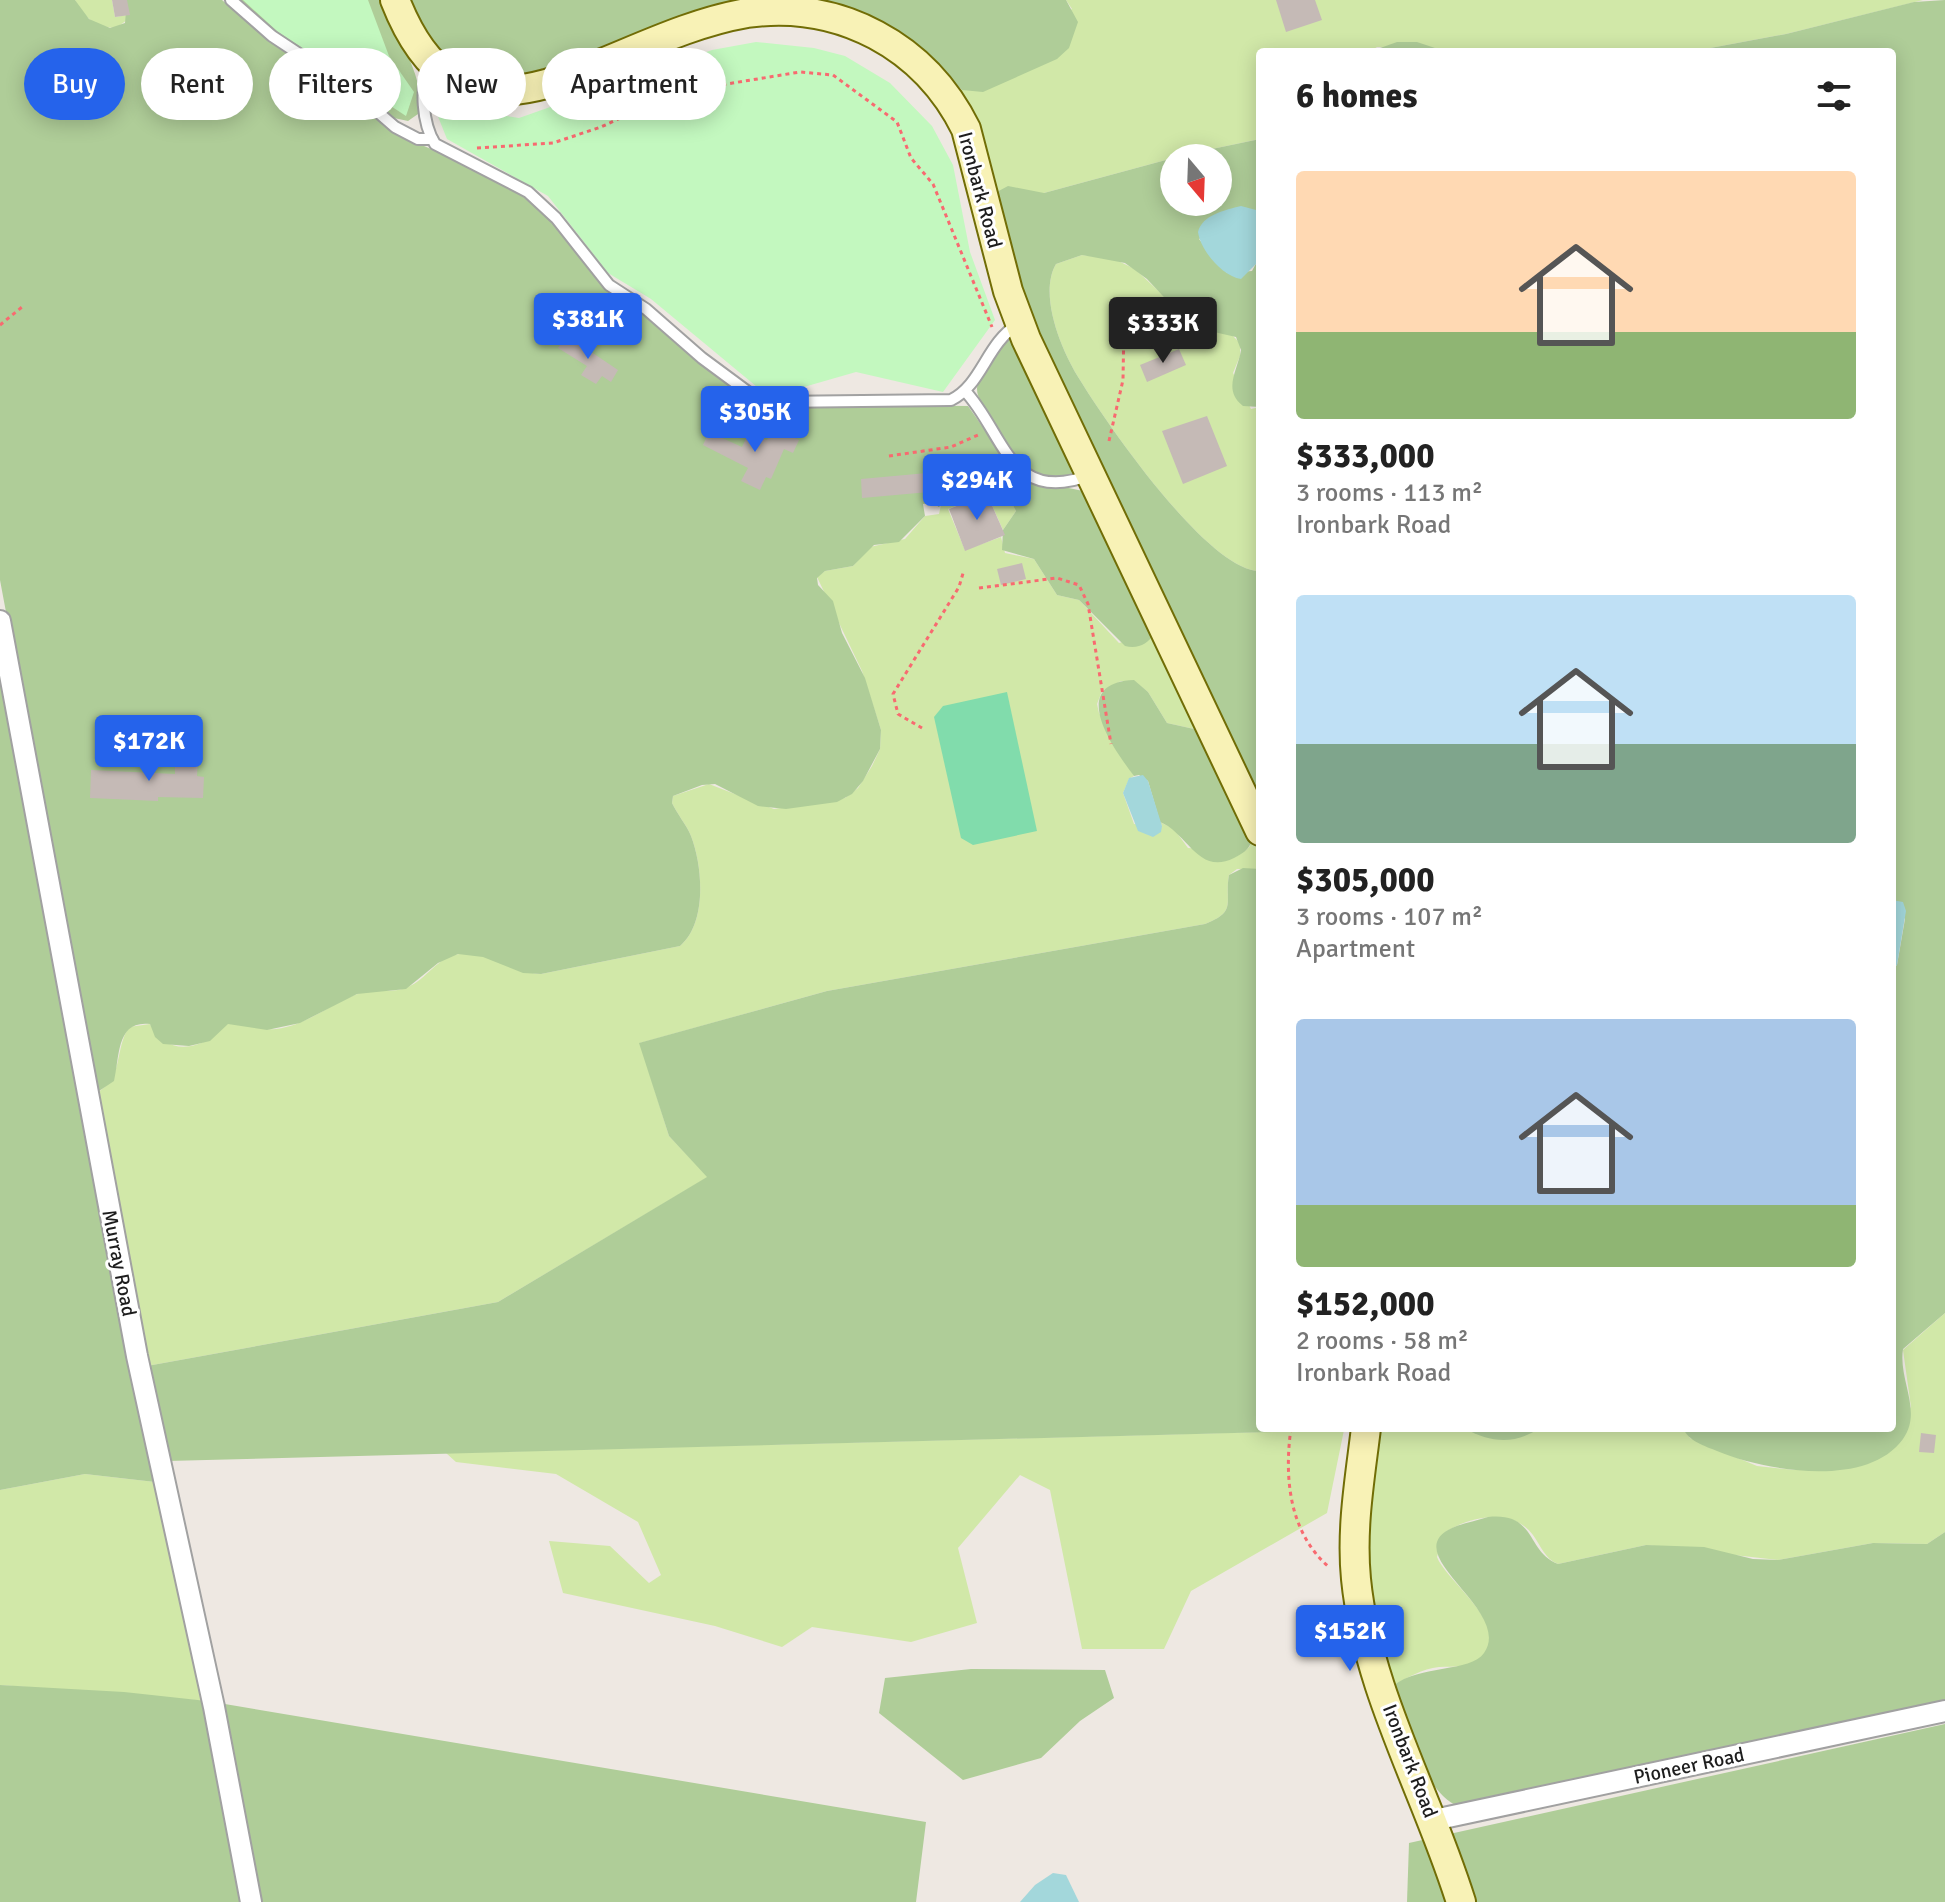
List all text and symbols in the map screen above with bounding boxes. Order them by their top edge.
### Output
chip: Buy [24,48,125,120]
chip: Rent [141,48,253,120]
chip: Filters [269,48,401,120]
chip: New [417,48,526,120]
chip: Apartment [542,48,726,120]
icon: filters [1812,74,1856,118]
text: 6 homes [1296,75,1417,117]
street label: Ironbark Road [952,129,1008,251]
north arrow [1160,144,1232,216]
map controls [1160,144,1232,216]
icon: home [1504,223,1648,367]
pin: $381K [532,293,644,361]
pin: $333K [1107,297,1219,365]
text: $381K [552,303,624,335]
text: $333K [1127,307,1199,339]
pin: $305K [699,386,811,454]
text: $305K [719,396,791,428]
text: $333,000 [1296,435,1435,477]
pin: $294K [921,454,1033,522]
text: $294K [941,464,1013,496]
text: 3 rooms · 113 m² [1296,477,1483,509]
text: Ironbark Road [1296,509,1451,541]
icon: home [1504,647,1648,791]
pin: $172K [93,715,205,783]
text: $172K [113,725,185,757]
text: $305,000 [1296,859,1435,901]
text: 3 rooms · 107 m² [1296,901,1483,933]
text: Apartment [1296,933,1415,965]
icon: home [1504,1071,1648,1215]
street label: Murray Road [96,1208,142,1318]
text: $152,000 [1296,1283,1435,1325]
text: 2 rooms · 58 m² [1296,1325,1469,1357]
text: Ironbark Road [1296,1357,1451,1389]
pin: $152K [1294,1605,1406,1673]
text: $152K [1314,1615,1386,1647]
street label: Ironbark Road [1377,1701,1443,1821]
street label: Pioneer Road [1631,1742,1747,1790]

